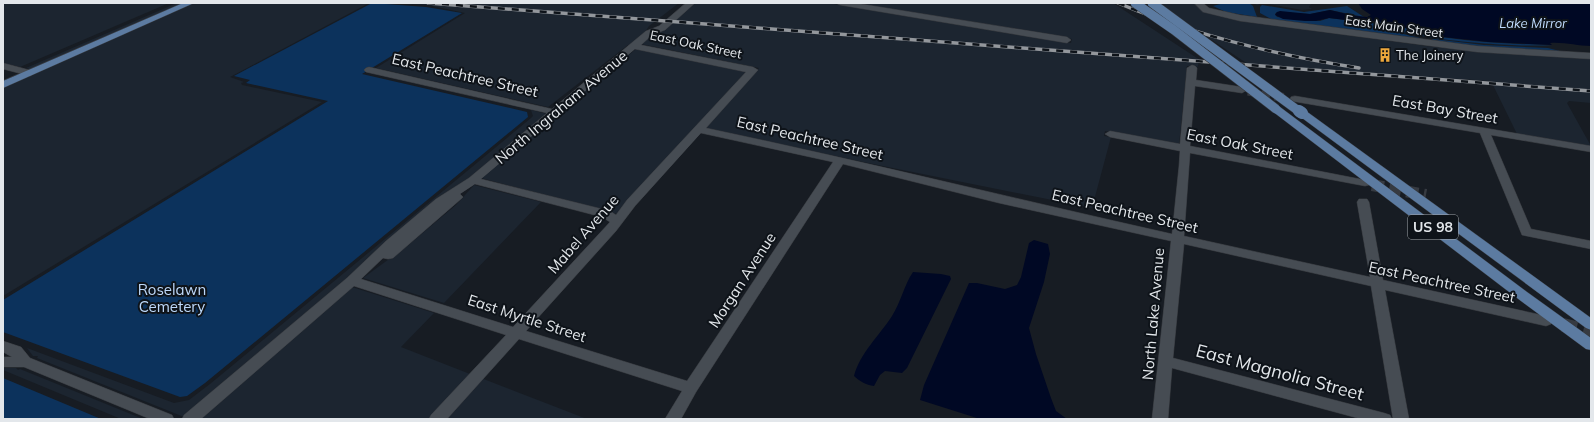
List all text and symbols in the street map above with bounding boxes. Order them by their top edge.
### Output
street label: East Main Street [1344,11,1444,41]
water label: Lake Mirror [1499,15,1568,31]
street label: East Oak Street [649,26,744,62]
street label: North Ingraham Avenue [491,46,631,168]
building icon: The Joinery [1377,47,1393,63]
place label: The Joinery [1396,47,1464,63]
street label: East Peachtree Street [390,49,540,101]
street label: East Bay Street [1391,90,1499,128]
street label: East Peachtree Street [735,112,885,164]
street label: East Oak Street [1185,124,1295,164]
street label: East Peachtree Street [1050,185,1200,237]
street label: Mabel Avenue [543,190,623,278]
road number: US 98 [1408,215,1458,239]
street label: Morgan Avenue [704,229,780,331]
street label: North Lake Avenue [1138,247,1168,381]
street label: East Peachtree Street [1367,257,1517,307]
park label: Roselawn Cemetery [138,280,206,316]
street label: East Myrtle Street [465,290,589,346]
street label: East Magnolia Street [1194,339,1366,405]

